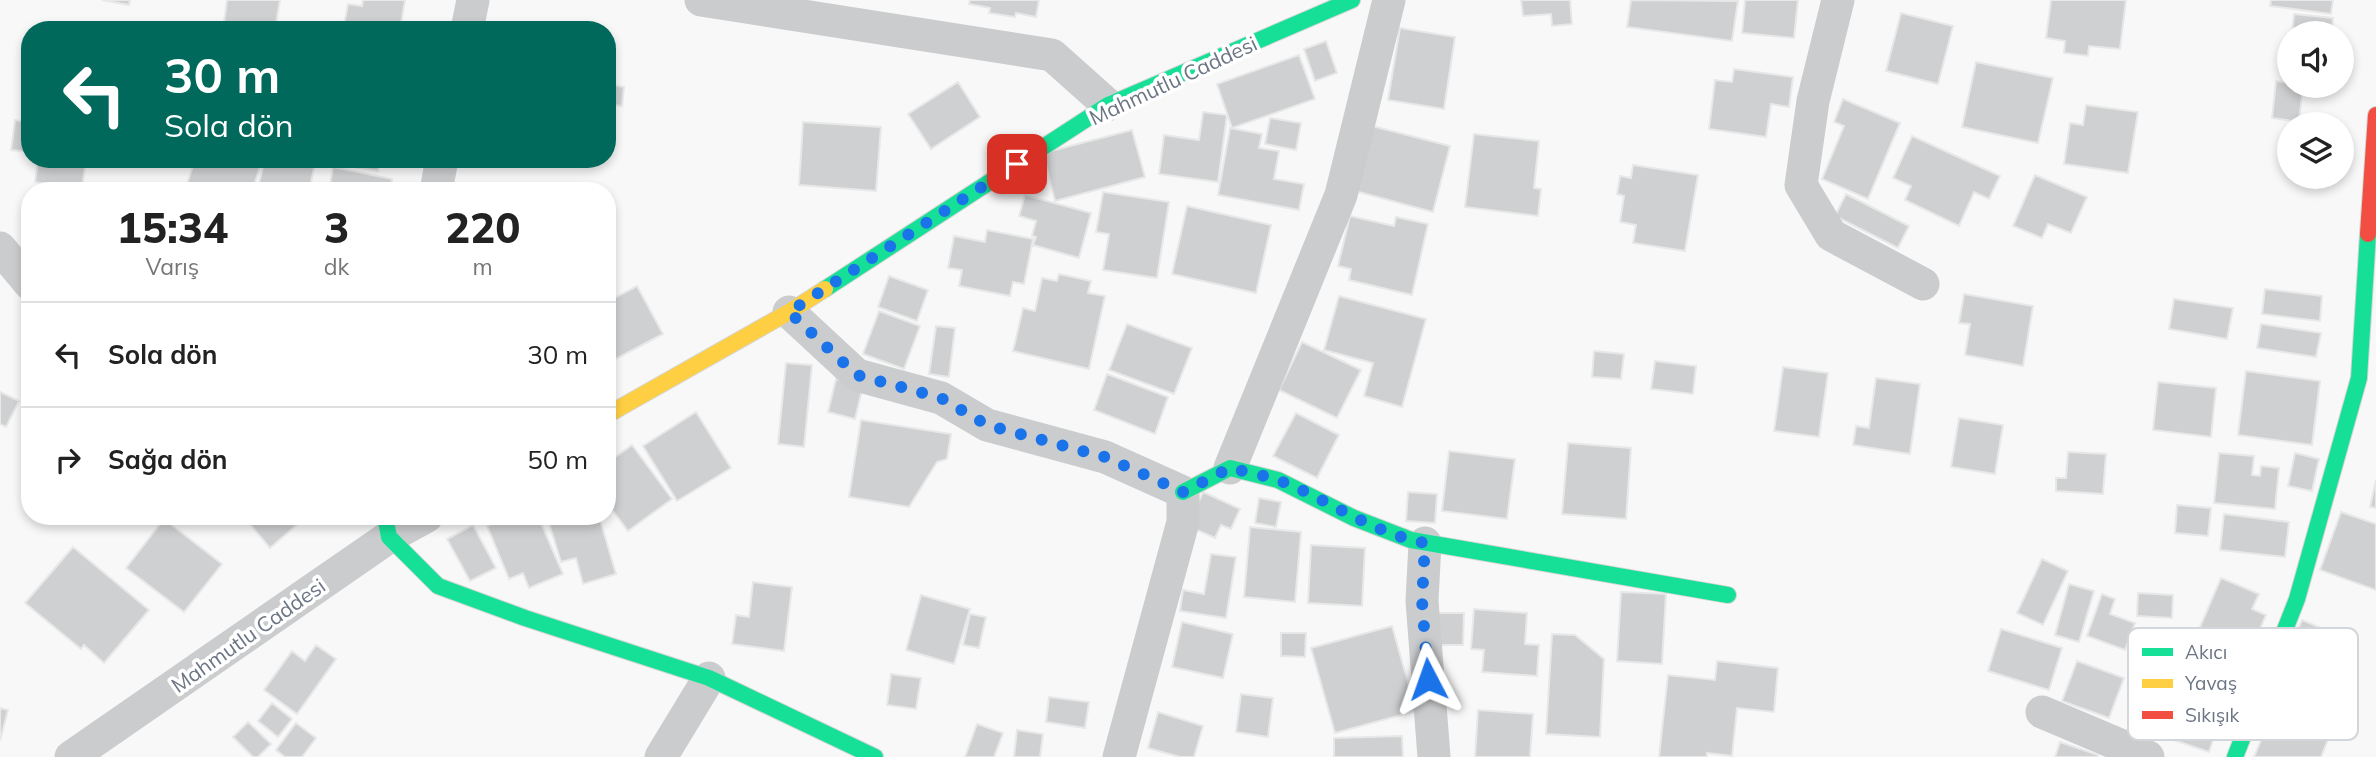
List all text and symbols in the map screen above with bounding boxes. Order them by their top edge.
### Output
map controls [2277,21,2354,189]
button: sound [2277,21,2354,98]
street label: Mahmutlu Caddesi [1085,30,1261,130]
text: 30 m [164,44,280,105]
icon: left [49,49,140,140]
text: Sola dön [164,105,294,145]
button: layers [2277,112,2354,189]
pin [987,134,1047,194]
icon: arrive [998,145,1036,183]
text: 15:34 [117,201,228,254]
text: 3 [324,201,349,254]
text: 220 [445,201,521,254]
text: Varış [145,252,199,281]
text: dk [324,252,349,281]
text: m [473,252,493,281]
icon: left [49,336,87,374]
text: Sola dön [108,338,217,371]
text: 30 m [527,338,588,371]
icon: right [49,441,87,479]
text: Sağa dön [108,443,228,476]
text: 50 m [527,443,588,476]
street label: Mahmutlu Caddesi [166,572,330,698]
legend [2128,628,2358,740]
text: Akıcı [2185,640,2227,664]
position arrow [1391,642,1465,716]
text: Yavaş [2184,671,2237,695]
text: Sıkışık [2185,703,2240,727]

